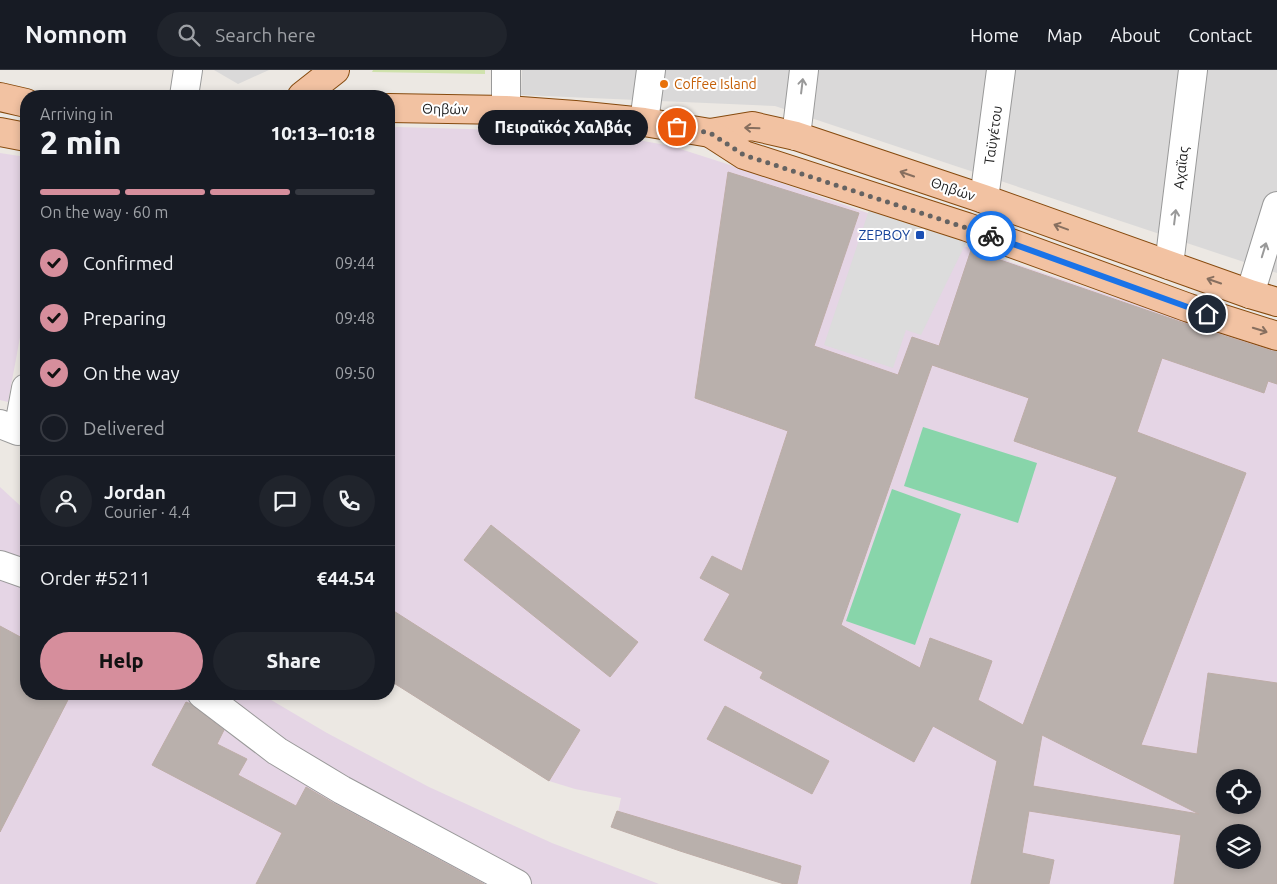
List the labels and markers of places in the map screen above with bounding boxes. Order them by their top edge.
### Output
place label: Coffee Island [674,76,757,92]
marker: Coffee Island [658,78,670,90]
pin [656,106,698,148]
callout: Πειραϊκός Χαλβάς [477,110,647,144]
place label: ΖΕΡΒΟΥ [858,227,910,243]
marker: ΖΕΡΒΟΥ [914,229,926,241]
pin [1186,293,1228,335]

